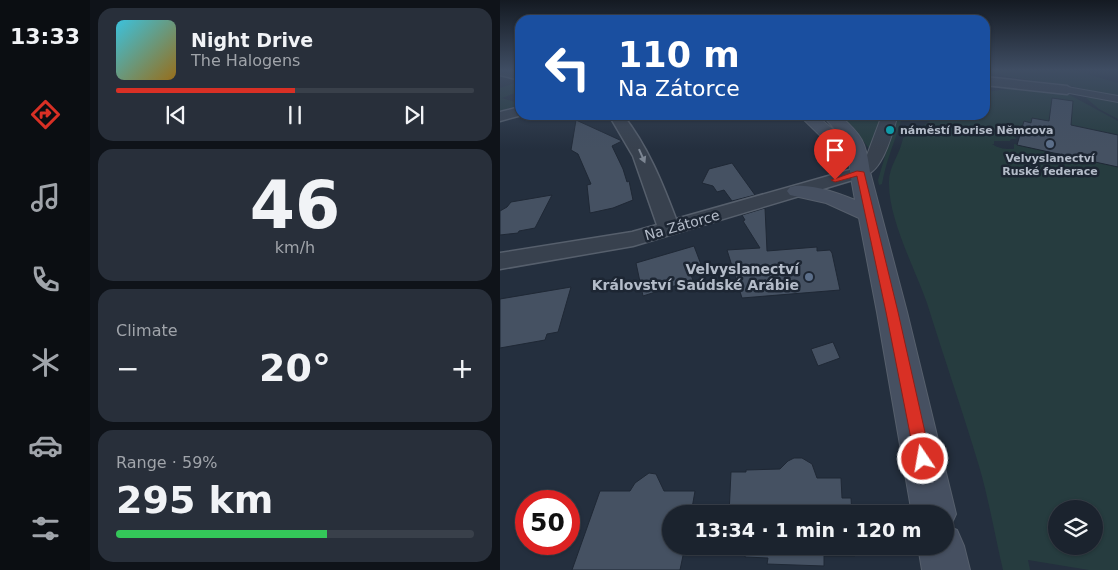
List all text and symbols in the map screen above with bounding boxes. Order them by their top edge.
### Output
text: 13:33 [10,24,80,49]
text: Night Drive [191,29,313,51]
icon: left [535,35,600,100]
text: 110 m [618,35,740,75]
text: The Halogens [191,51,300,70]
text: Na Zátorce [618,76,740,101]
icon: directions [28,97,63,132]
icon: previous [162,101,190,129]
icon: pause [281,101,309,129]
icon: next [400,101,428,129]
marker: náměstí Borise Němcova [884,124,896,136]
place label: náměstí Borise Němcova [900,124,1053,137]
pin [814,129,856,180]
icon: arrive [821,136,849,164]
marker: Velvyslanectví Ruské federace [1044,138,1056,150]
one-way arrow [639,149,647,163]
place label: Velvyslanectví Ruské federace [1002,152,1098,178]
text: 46 [250,168,340,243]
icon: music [28,180,63,215]
street label: Na Zátorce [643,207,721,243]
text: km/h [275,238,315,257]
place label: Velvyslanectví Království Saúdské Arábie [592,261,800,293]
icon: phone [28,262,63,297]
marker: Velvyslanectví Království Saúdské Arábie [803,271,815,283]
text: Climate [116,321,178,340]
icon: climate [28,345,63,380]
text: 20° [259,346,331,390]
text: − [116,352,139,385]
text: + [451,352,474,385]
icon: car [28,428,63,463]
position arrow [896,432,948,484]
text: Range · 59% [116,453,218,472]
text: 295 km [116,478,273,522]
speed limit sign: 50 [515,490,580,555]
map controls [1048,500,1103,555]
button: layers [1048,500,1103,555]
icon: filters [28,511,63,546]
text: 13:34 · 1 min · 120 m [694,519,922,541]

